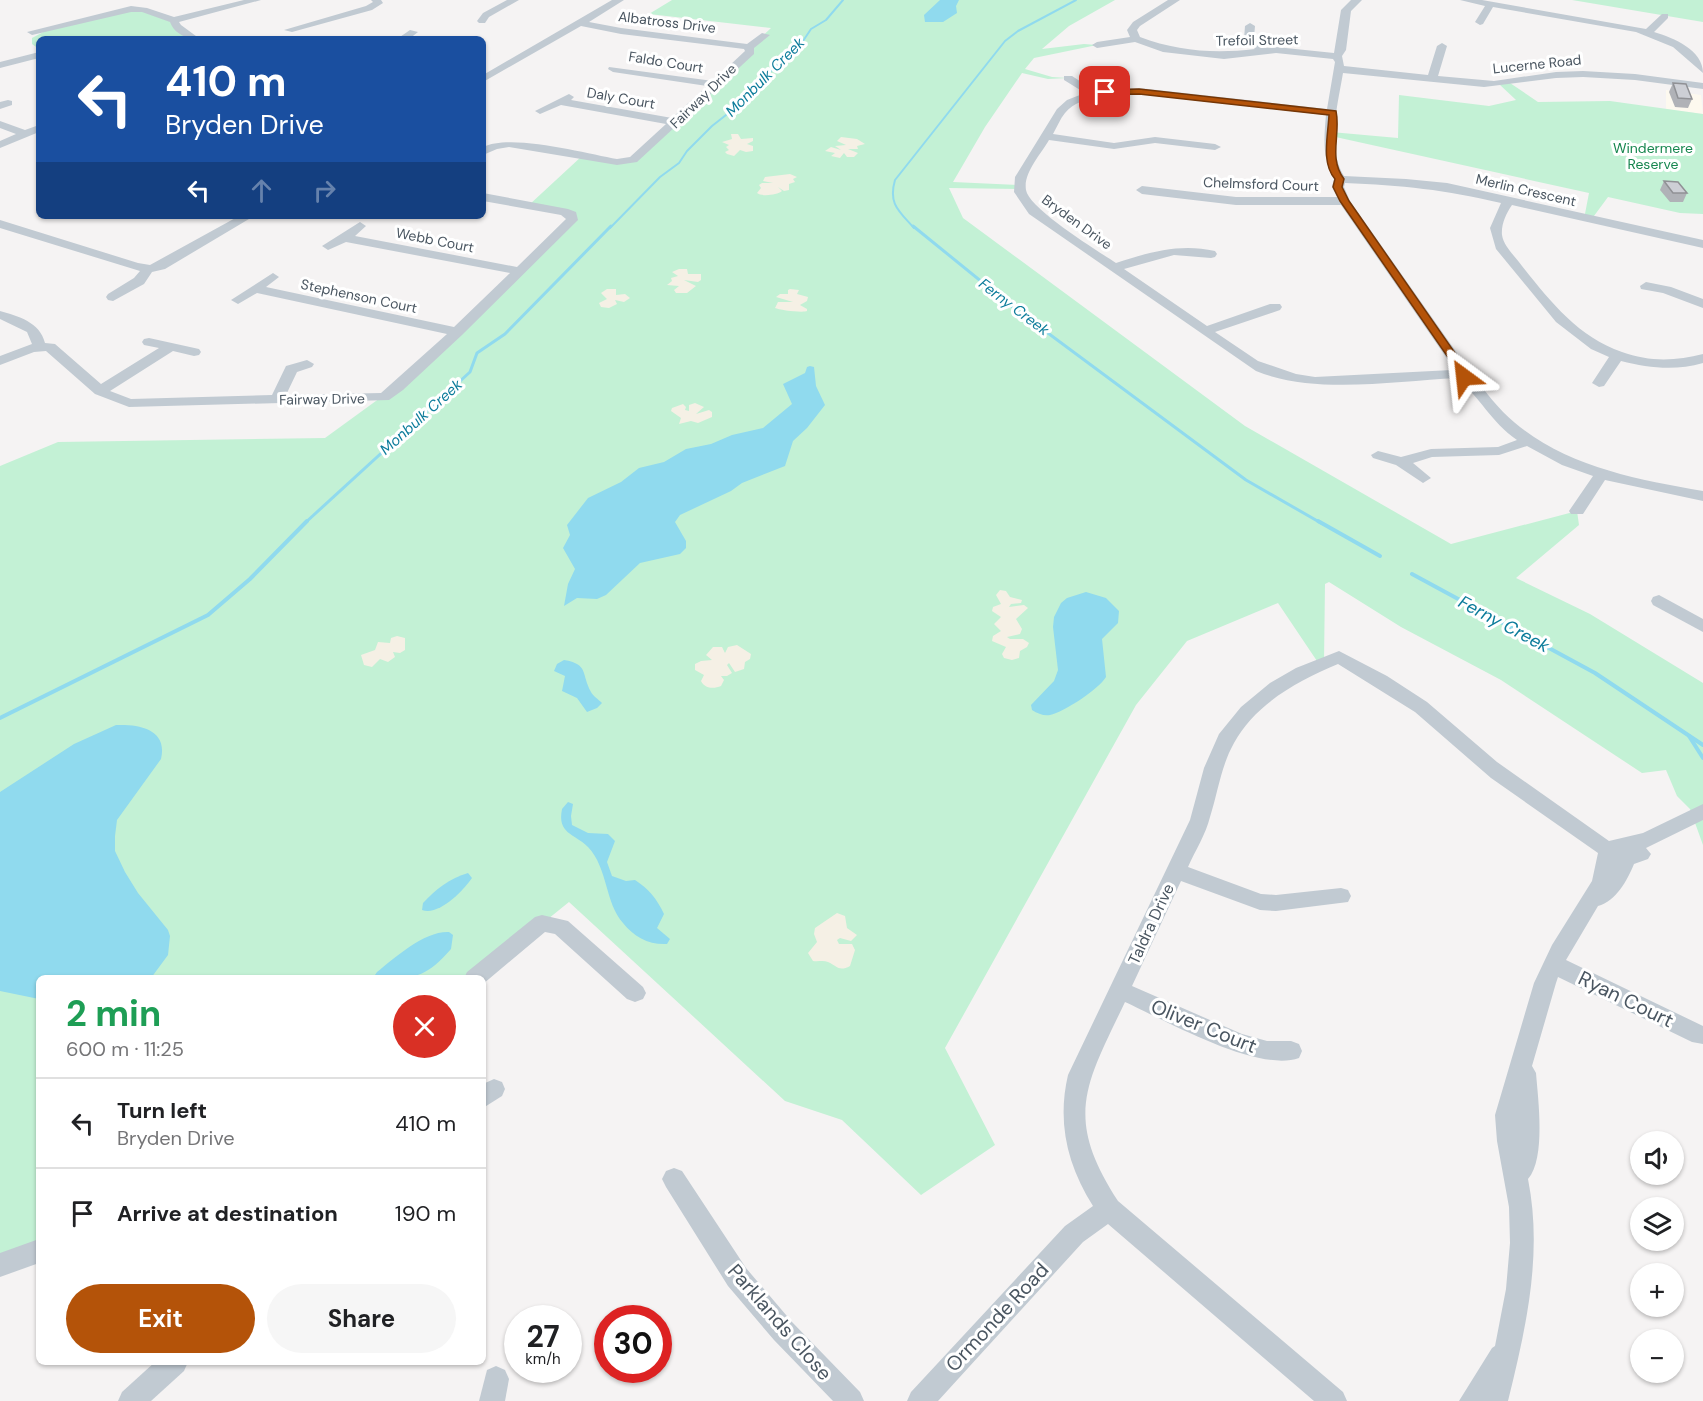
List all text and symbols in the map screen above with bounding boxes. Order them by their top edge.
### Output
street label: Albatross Drive [617,7,717,37]
street label: Trefoil Street [1216,30,1298,50]
water label: Monbulk Creek [721,33,809,121]
street label: Faldo Court [627,47,705,77]
street label: Lucerne Road [1492,50,1582,78]
text: 410 m [165,54,287,109]
icon: left [66,60,144,138]
street label: Fairway Drive [666,60,740,132]
pin [1079,66,1130,117]
icon: arrive [1088,75,1121,108]
street label: Daly Court [585,83,657,113]
text: Bryden Drive [165,107,324,142]
park label: Windermere Reserve [1613,139,1693,173]
street label: Merlin Crescent [1474,170,1578,210]
street label: Chelmsford Court [1203,173,1319,195]
icon: left [182,174,215,207]
icon: ahead [245,174,278,207]
icon: right [308,174,341,207]
street label: Bryden Drive [1038,191,1116,254]
street label: Webb Court [394,224,476,256]
water label: Ferny Creek [975,274,1054,340]
street label: Stephenson Court [299,275,419,317]
position arrow [1432,345,1496,409]
water label: Monbulk Creek [376,374,467,459]
street label: Fairway Drive [279,389,365,409]
water label: Ferny Creek [1454,590,1555,658]
street label: Taldra Drive [1123,880,1179,968]
street label: Ryan Court [1574,965,1678,1033]
text: 2 min [66,990,161,1037]
street label: Oliver Court [1147,993,1261,1059]
button: close [393,995,456,1058]
text: 600 m · 11:25 [66,1036,184,1062]
text: Turn left [117,1096,207,1125]
icon: left [66,1107,99,1140]
text: 410 m [395,1109,456,1138]
text: Bryden Drive [117,1125,235,1151]
map controls [1630,1131,1684,1383]
button: sound [1630,1131,1684,1185]
icon: arrive [66,1197,99,1230]
button: layers [1630,1197,1684,1251]
text: Arrive at destination [117,1199,338,1228]
text: 190 m [395,1199,456,1228]
street label: Ormonde Road [940,1257,1054,1377]
street label: Parklands Close [722,1258,838,1386]
button: + [1630,1263,1684,1317]
button: Exit [66,1284,255,1353]
button: Share [267,1284,456,1353]
speed limit sign: 30 [594,1305,672,1383]
text: 27 [526,1317,560,1356]
button: − [1630,1329,1684,1383]
text: km/h [525,1349,561,1369]

